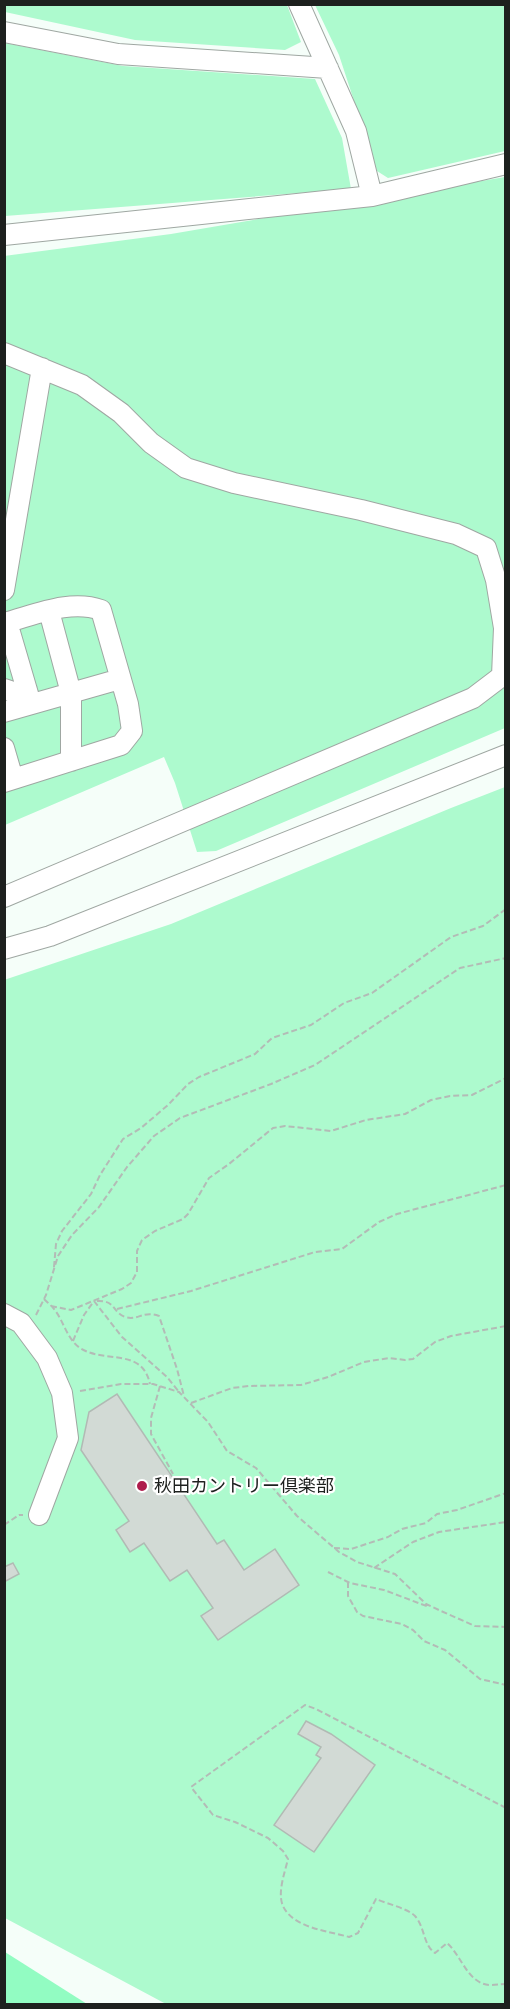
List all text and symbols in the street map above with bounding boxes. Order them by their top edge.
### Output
place label: 秋田カントリー倶楽部 [154,1474,334,1497]
marker: 秋田カントリー倶楽部 [135,1479,149,1493]

